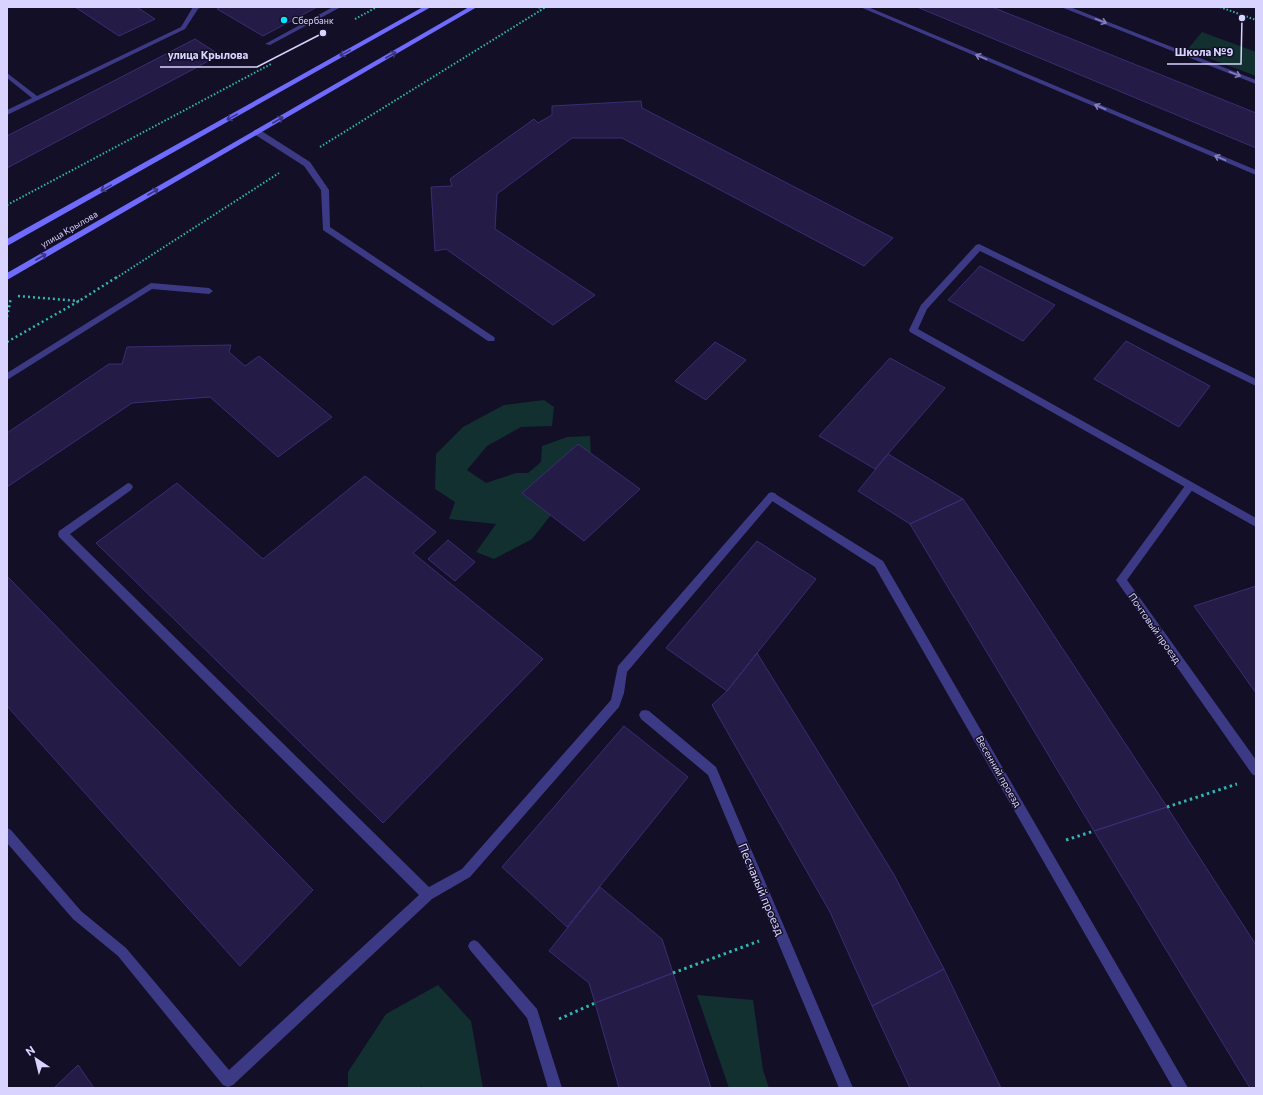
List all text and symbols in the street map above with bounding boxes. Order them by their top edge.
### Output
marker: Сбербанк [279,15,289,25]
place label: Сбербанк [292,15,334,26]
one-way arrow [1094,18,1106,26]
callout: Школа №9 [1167,41,1241,64]
callout: улица Крылова [160,44,257,67]
text: Школа №9 [1175,45,1233,58]
text: улица Крылова [168,48,249,61]
one-way arrow [339,50,351,58]
one-way arrow [385,51,397,59]
one-way arrow [975,52,987,60]
one-way arrow [1228,70,1240,78]
one-way arrow [1095,103,1107,111]
one-way arrow [226,114,238,122]
one-way arrow [272,116,284,124]
one-way arrow [1215,154,1227,161]
one-way arrow [100,184,112,192]
one-way arrow [147,188,159,196]
street label: улица Крылова [38,208,100,250]
one-way arrow [35,253,47,261]
street label: Почтовый проезд [1126,591,1184,666]
street label: Весенний проезд [974,733,1024,809]
street label: Песчаный проезд [736,841,788,937]
north arrow [16,1039,56,1079]
text: N [23,1043,37,1058]

